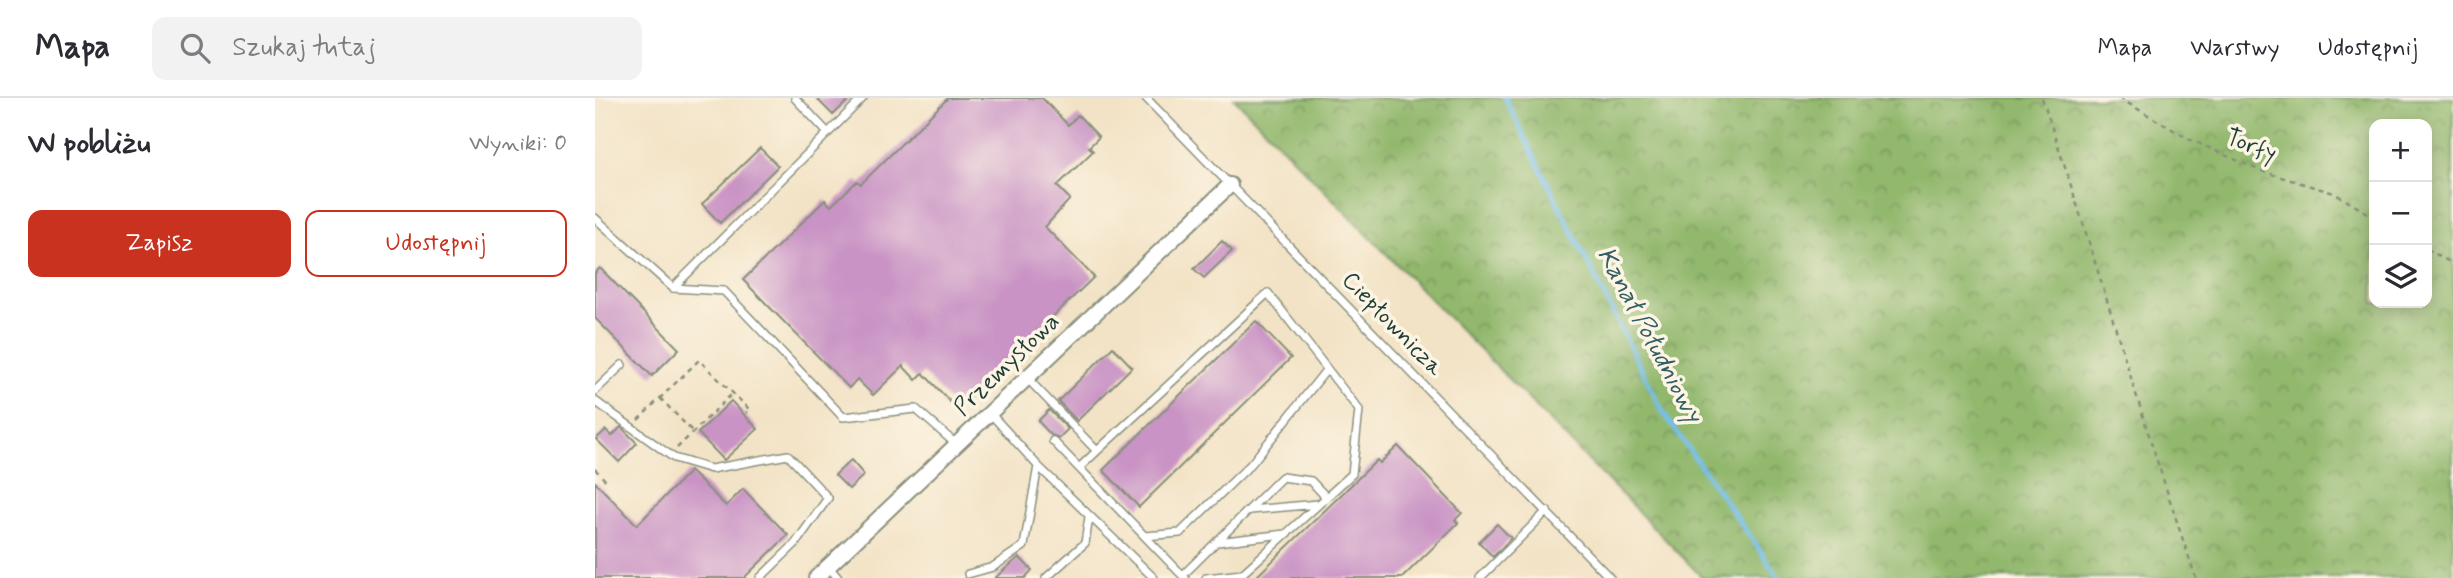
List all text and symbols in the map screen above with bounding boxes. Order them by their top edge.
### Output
search box [152,17,642,80]
text: Mapa [35,26,110,70]
icon: search [176,29,214,67]
text: Szukaj tutaj [232,31,376,65]
text: Mapa [2097,33,2152,64]
text: Warstwy [2190,33,2280,64]
text: Udostępnij [2318,33,2418,64]
map controls [2369,119,2432,308]
button: + [2369,119,2432,182]
street label: Torfy [2221,122,2281,170]
text: W pobliżu [28,124,151,163]
text: Wyniki: 0 [469,129,567,159]
button: − [2369,182,2432,245]
button: Zapisz [28,210,291,277]
button: Udostępnij [305,210,567,277]
water label: Kanał Południowy [1589,242,1710,430]
button: layers [2369,245,2432,308]
street label: Ciepłownicza [1334,265,1450,383]
street label: Przemysłowa [947,307,1067,423]

